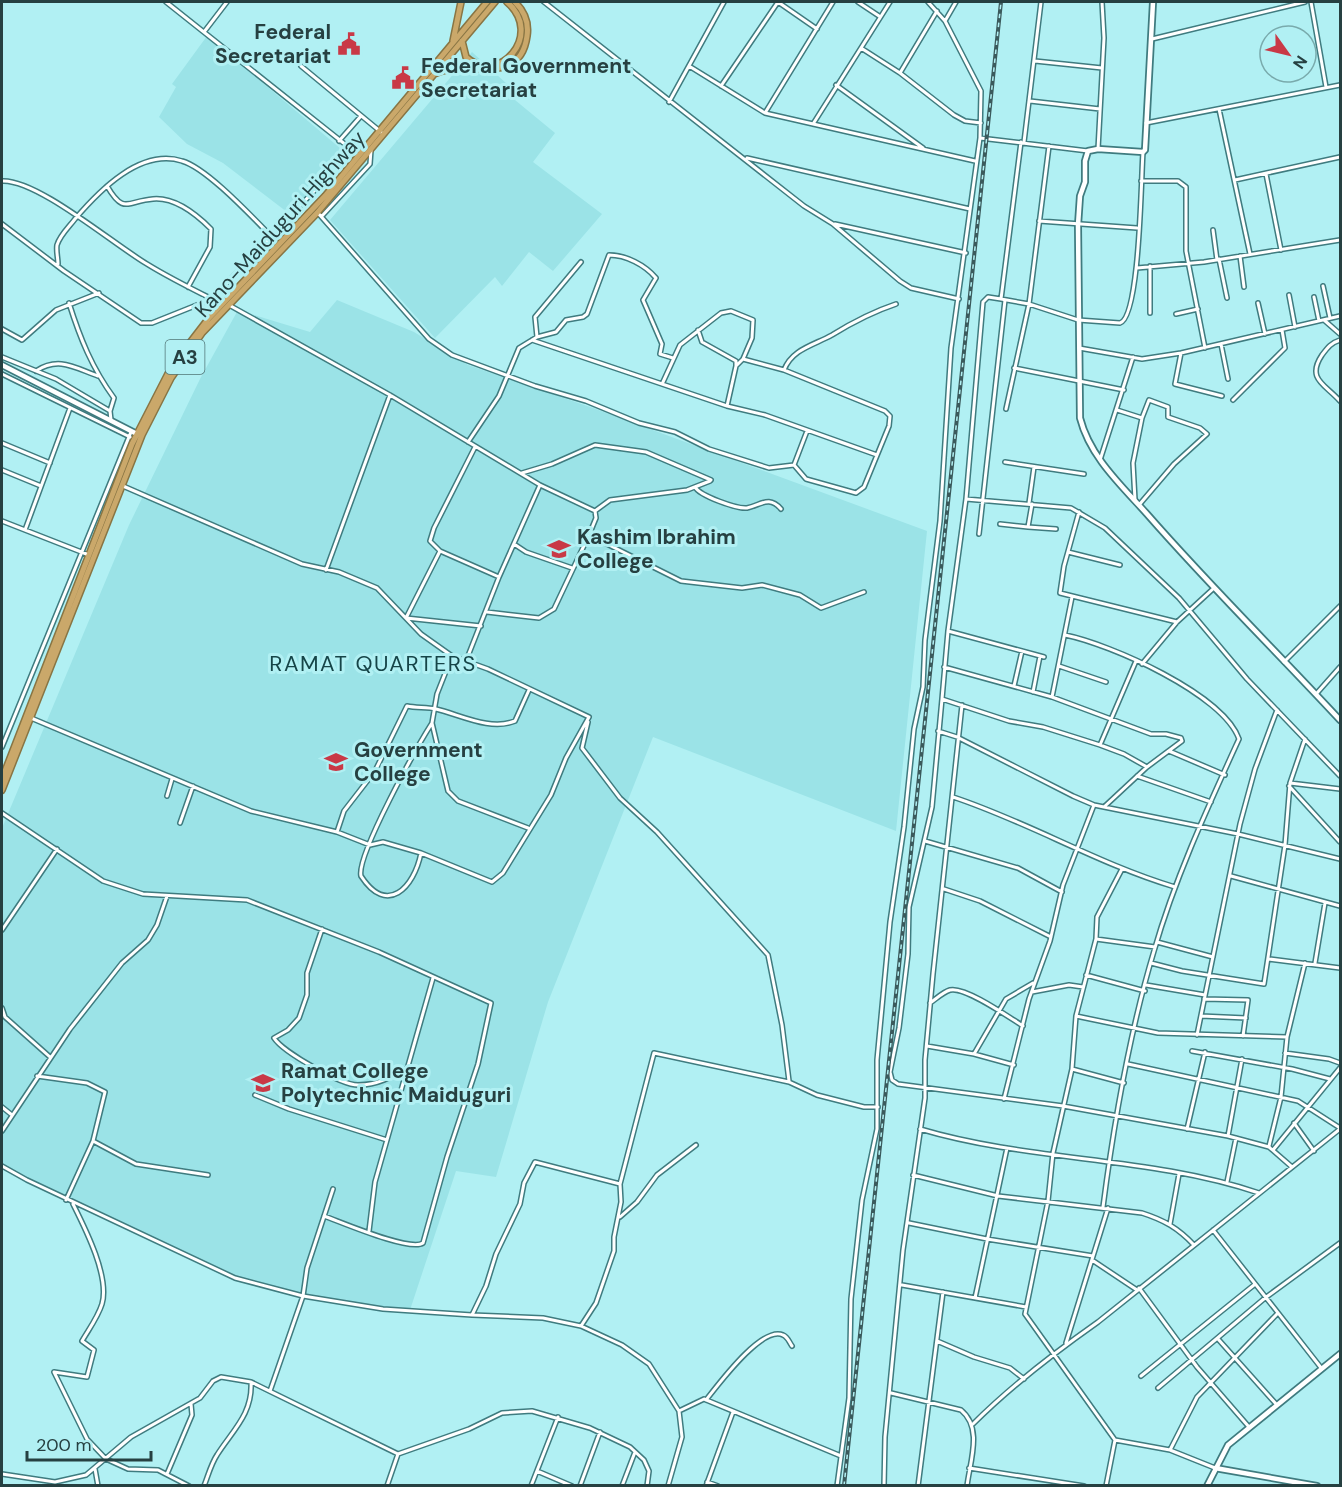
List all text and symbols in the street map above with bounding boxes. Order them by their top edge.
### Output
place label: Federal Secretariat [215,18,331,70]
north arrow [1258,24,1318,84]
public building icon: Federal Secretariat [336,31,362,57]
text: N [1288,51,1312,73]
place label: Federal Government Secretariat [421,52,631,104]
public building icon: Federal Government Secretariat [390,65,416,91]
street label: Kano-Maiduguri Highway [189,124,372,323]
road number: A3 [166,340,204,374]
place label: Kashim Ibrahim College [577,523,736,575]
school or university icon: Kashim Ibrahim College [546,536,572,562]
district label: RAMAT QUARTERS [269,649,477,678]
place label: Government College [354,736,483,788]
school or university icon: Government College [323,749,349,775]
place label: Ramat College Polytechnic Maiduguri [281,1057,511,1109]
school or university icon: Ramat College Polytechnic Maiduguri [250,1070,276,1096]
scale bar [27,1424,152,1462]
text: 200 m [36,1433,92,1457]

